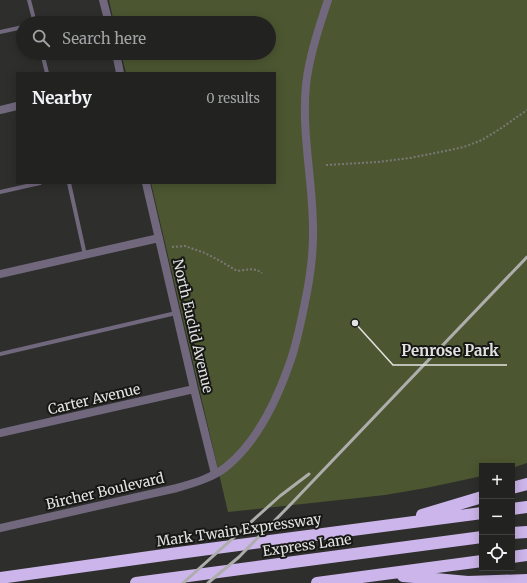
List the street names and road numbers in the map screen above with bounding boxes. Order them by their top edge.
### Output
street label: North Euclid Avenue [169,257,217,395]
street label: Carter Avenue [46,380,142,418]
street label: Bircher Boulevard [44,469,166,513]
street label: Mark Twain Expressway [155,509,323,550]
street label: Express Lane [261,530,353,560]

